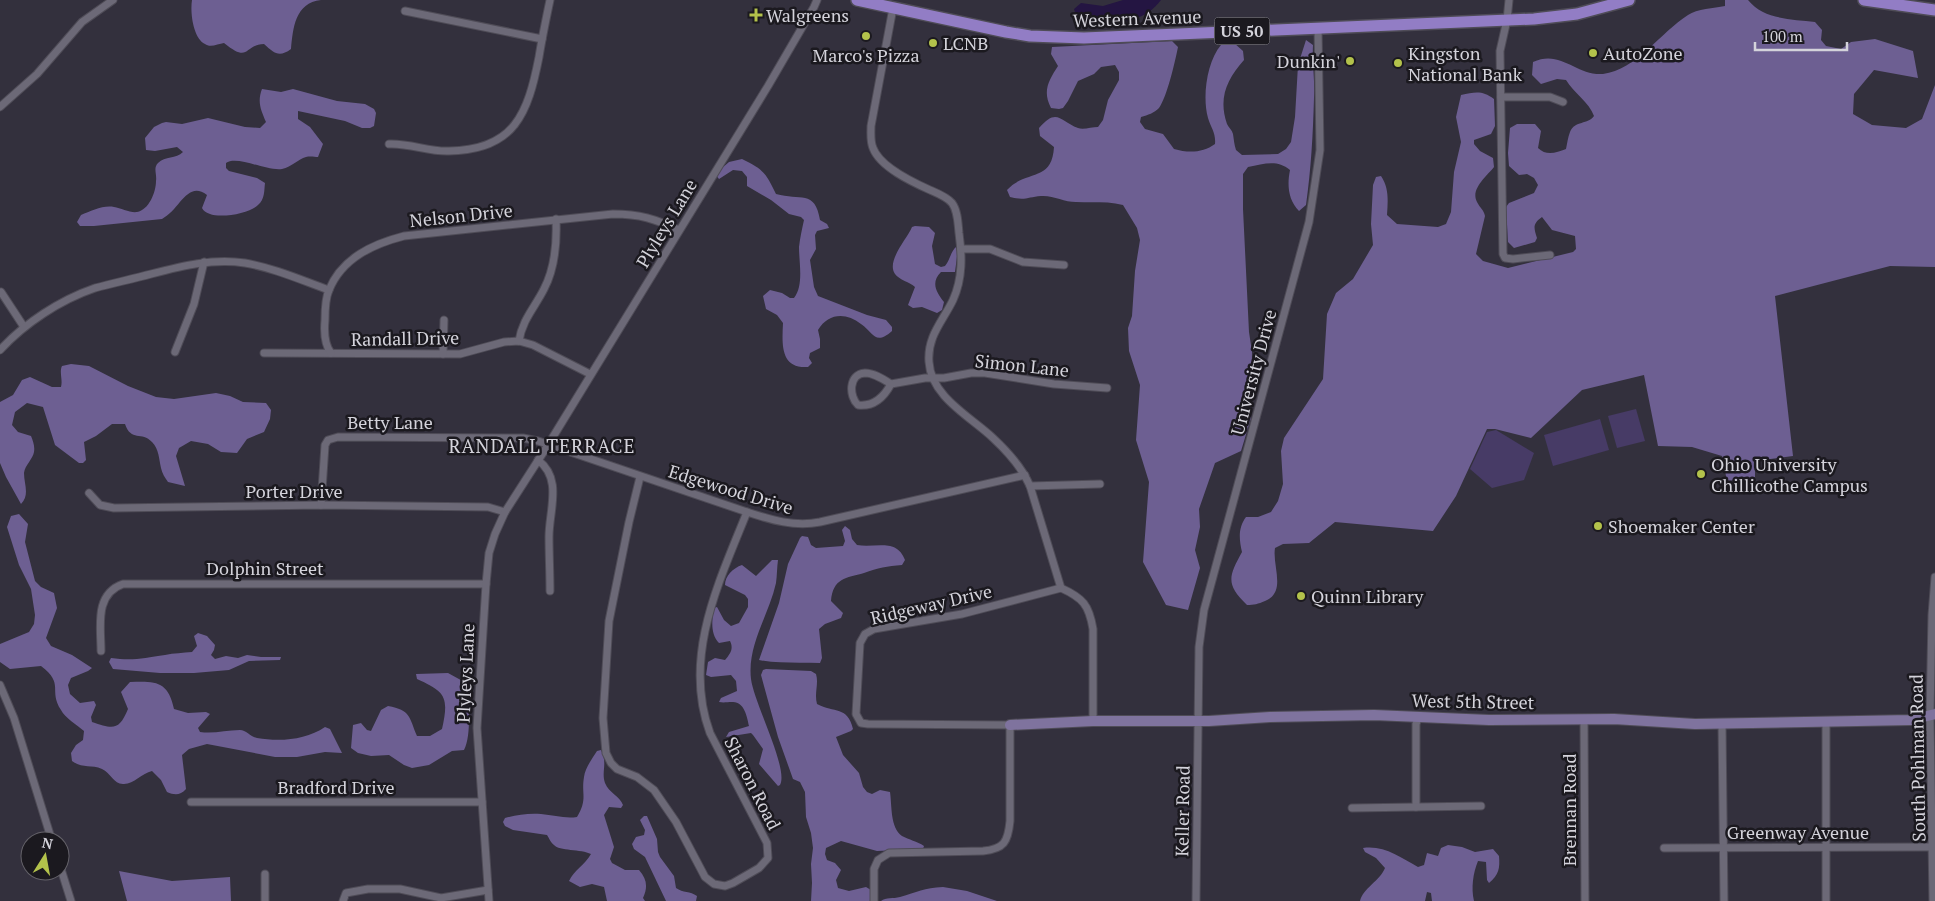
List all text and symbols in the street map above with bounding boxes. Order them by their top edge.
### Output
place label: Walgreens [766,3,849,27]
street label: Western Avenue [1072,4,1202,32]
marker: Walgreens [750,9,762,21]
road number: US 50 [1214,18,1270,44]
scale bar [1755,20,1848,52]
text: 100 m [1762,26,1803,46]
marker: Marco's Pizza [860,30,872,42]
place label: LCNB [943,31,988,55]
marker: LCNB [927,37,939,49]
place label: Kingston National Bank [1408,41,1523,86]
place label: AutoZone [1603,41,1683,65]
place label: Marco's Pizza [813,43,919,67]
marker: AutoZone [1587,47,1599,59]
place label: Dunkin' [1277,49,1340,73]
marker: Dunkin' [1344,55,1356,67]
marker: Kingston National Bank [1392,57,1404,69]
street label: Plyleys Lane [630,174,702,272]
street label: Nelson Drive [408,198,514,232]
street label: University Drive [1225,306,1281,438]
street label: Randall Drive [351,325,459,351]
street label: Simon Lane [974,348,1070,382]
street label: Betty Lane [347,410,433,434]
district label: RANDALL TERRACE [448,433,636,458]
place label: Ohio University Chillicothe Campus [1711,452,1868,497]
street label: Edgewood Drive [666,459,796,519]
marker: Ohio University Chillicothe Campus [1695,468,1707,480]
street label: Porter Drive [245,479,343,503]
place label: Shoemaker Center [1608,514,1755,538]
marker: Shoemaker Center [1592,520,1604,532]
street label: Dolphin Street [206,556,324,580]
street label: Ridgeway Drive [868,578,994,630]
place label: Quinn Library [1311,584,1424,608]
marker: Quinn Library [1295,590,1307,602]
street label: Plyleys Lane [450,623,480,723]
street label: South Pohlman Road [1904,674,1930,842]
street label: West 5th Street [1411,688,1535,714]
street label: Sharon Road [719,732,787,834]
street label: Brennan Road [1557,754,1581,866]
street label: Keller Road [1169,765,1195,857]
street label: Bradford Drive [277,775,395,799]
street label: Greenway Avenue [1727,820,1869,844]
north arrow [20,831,70,881]
text: N [41,832,55,853]

